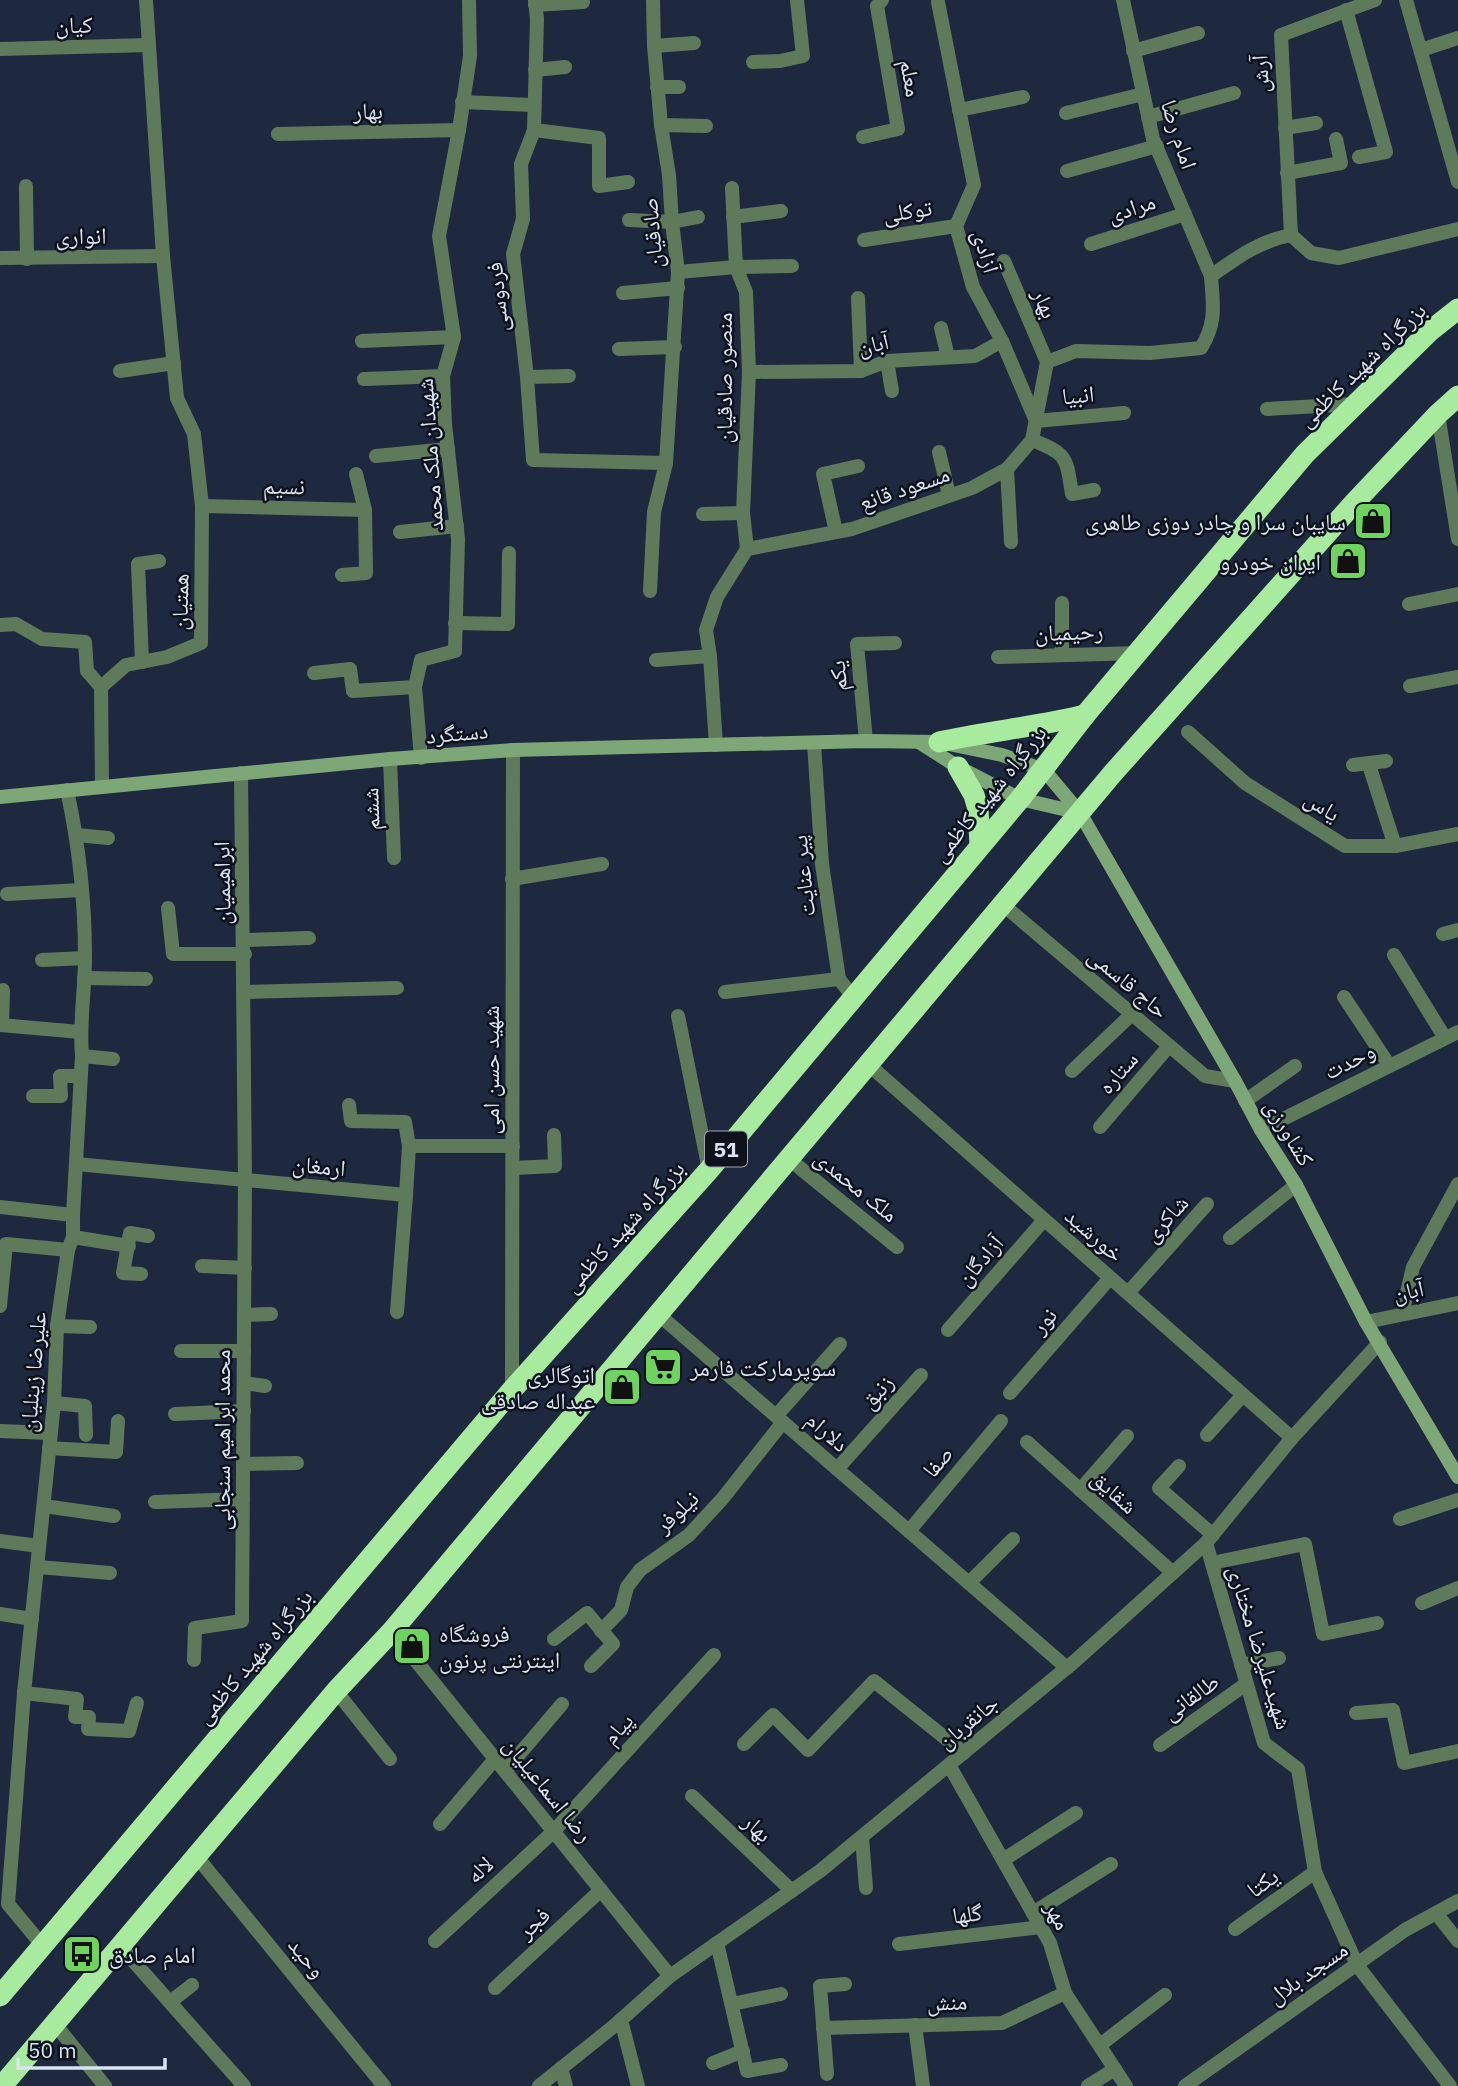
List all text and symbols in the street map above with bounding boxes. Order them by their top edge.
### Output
street label: کیان [55,9,93,39]
street label: آرش [1243,54,1275,93]
street label: معلم [892,57,930,100]
street label: بهار [352,95,383,125]
street label: امام رضا [1153,95,1205,173]
street label: مرادی [1103,185,1159,229]
street label: توکلی [880,191,934,229]
street label: صادقیان [633,196,669,270]
street label: انواری [55,220,107,250]
street label: آزادی [967,226,1008,277]
street label: فردوسی [478,261,514,333]
street label: بهار [1026,283,1066,323]
street label: بزرگراه شهید کاظمی [1290,295,1432,433]
street label: منصور صادقیان [708,313,738,443]
street label: آبان [855,325,892,361]
street label: شهیدان ملک محمد [409,378,449,532]
street label: انبیا [1060,378,1096,410]
street label: مسعود قانع [855,458,954,517]
street label: نسیم [263,470,305,502]
shop icon: سایبان سرا و چادر دوزی طاهری [1352,500,1394,542]
place label: سایبان سرا و چادر دوزی طاهری [1085,506,1346,536]
shop icon: ایران خودرو [1327,540,1369,582]
place label: ایران خودرو [1219,546,1321,576]
street label: همتیان [164,573,194,631]
street label: رحیمیان [1034,615,1104,647]
street label: یکم [821,659,855,693]
street label: دستگرد [425,714,489,750]
street label: بزرگراه شهید کاظمی [923,718,1053,868]
street label: یاس [1299,782,1347,828]
street label: ششم [354,787,388,831]
street label: پیر عنایت [783,834,821,918]
street label: ابراهیمیان [205,841,237,925]
street label: حاج قاسمی [1082,940,1176,1025]
street label: شهید حسن امی [475,1005,505,1135]
street label: وحدت [1318,1034,1380,1086]
street label: ستاره [1090,1044,1144,1100]
street label: کشاورزی [1258,1093,1322,1172]
road number: 51 [705,1132,747,1166]
street label: ملک محمدی [809,1142,905,1228]
street label: ارمغان [291,1148,347,1182]
street label: بزرگراه شهید کاظمی [556,1154,690,1298]
street label: شاکری [1136,1188,1194,1248]
street label: خورشید [1059,1200,1131,1268]
street label: آزادگان [949,1227,1010,1292]
street label: آبان [1390,1272,1427,1308]
street label: نور [1023,1300,1063,1340]
street label: علیرضا زینلیان [12,1310,52,1433]
supermarket icon: سوپرمارکت فارمر [642,1346,684,1388]
street label: محمد ابراهیم سنجابی [206,1350,238,1530]
place label: سوپرمارکت فارمر [689,1352,836,1382]
place label: اتوگالری عبداله صادقی [481,1359,595,1415]
shop icon: اتوگالری عبداله صادقی [601,1366,643,1408]
street label: زنبق [853,1367,899,1415]
street label: دلارام [799,1404,856,1459]
street label: صفا [915,1439,959,1483]
street label: شقایق [1085,1462,1145,1520]
street label: نیلوفر [647,1483,705,1540]
street label: شهیدعلیرضا مختاری [1222,1561,1300,1733]
street label: بزرگراه شهید کاظمی [188,1582,318,1730]
place label: فروشگاه اینترنتی پرنون [439,1618,560,1674]
shop icon: فروشگاه اینترنتی پرنون [391,1625,433,1667]
street label: طالقانی [1156,1666,1224,1726]
street label: جانقربان [930,1687,1004,1755]
street label: پیام [595,1706,641,1752]
street label: رضا اسماعیلیان [497,1730,601,1848]
street label: بهار [736,1805,779,1848]
street label: لاله [459,1849,499,1889]
street label: یکتا [1240,1860,1284,1904]
street label: مهر [1039,1894,1079,1935]
street label: گلها [950,1896,984,1930]
street label: فجر [509,1899,556,1945]
street label: وحید [282,1930,334,1984]
bus stop icon: امام صادق [61,1933,103,1975]
street label: مسجد بلال [1261,1933,1353,2011]
place label: امام صادق [109,1939,196,1971]
street label: منش [926,1985,968,2017]
scale bar [18,2026,164,2070]
text: 50 m [28,2036,77,2064]

